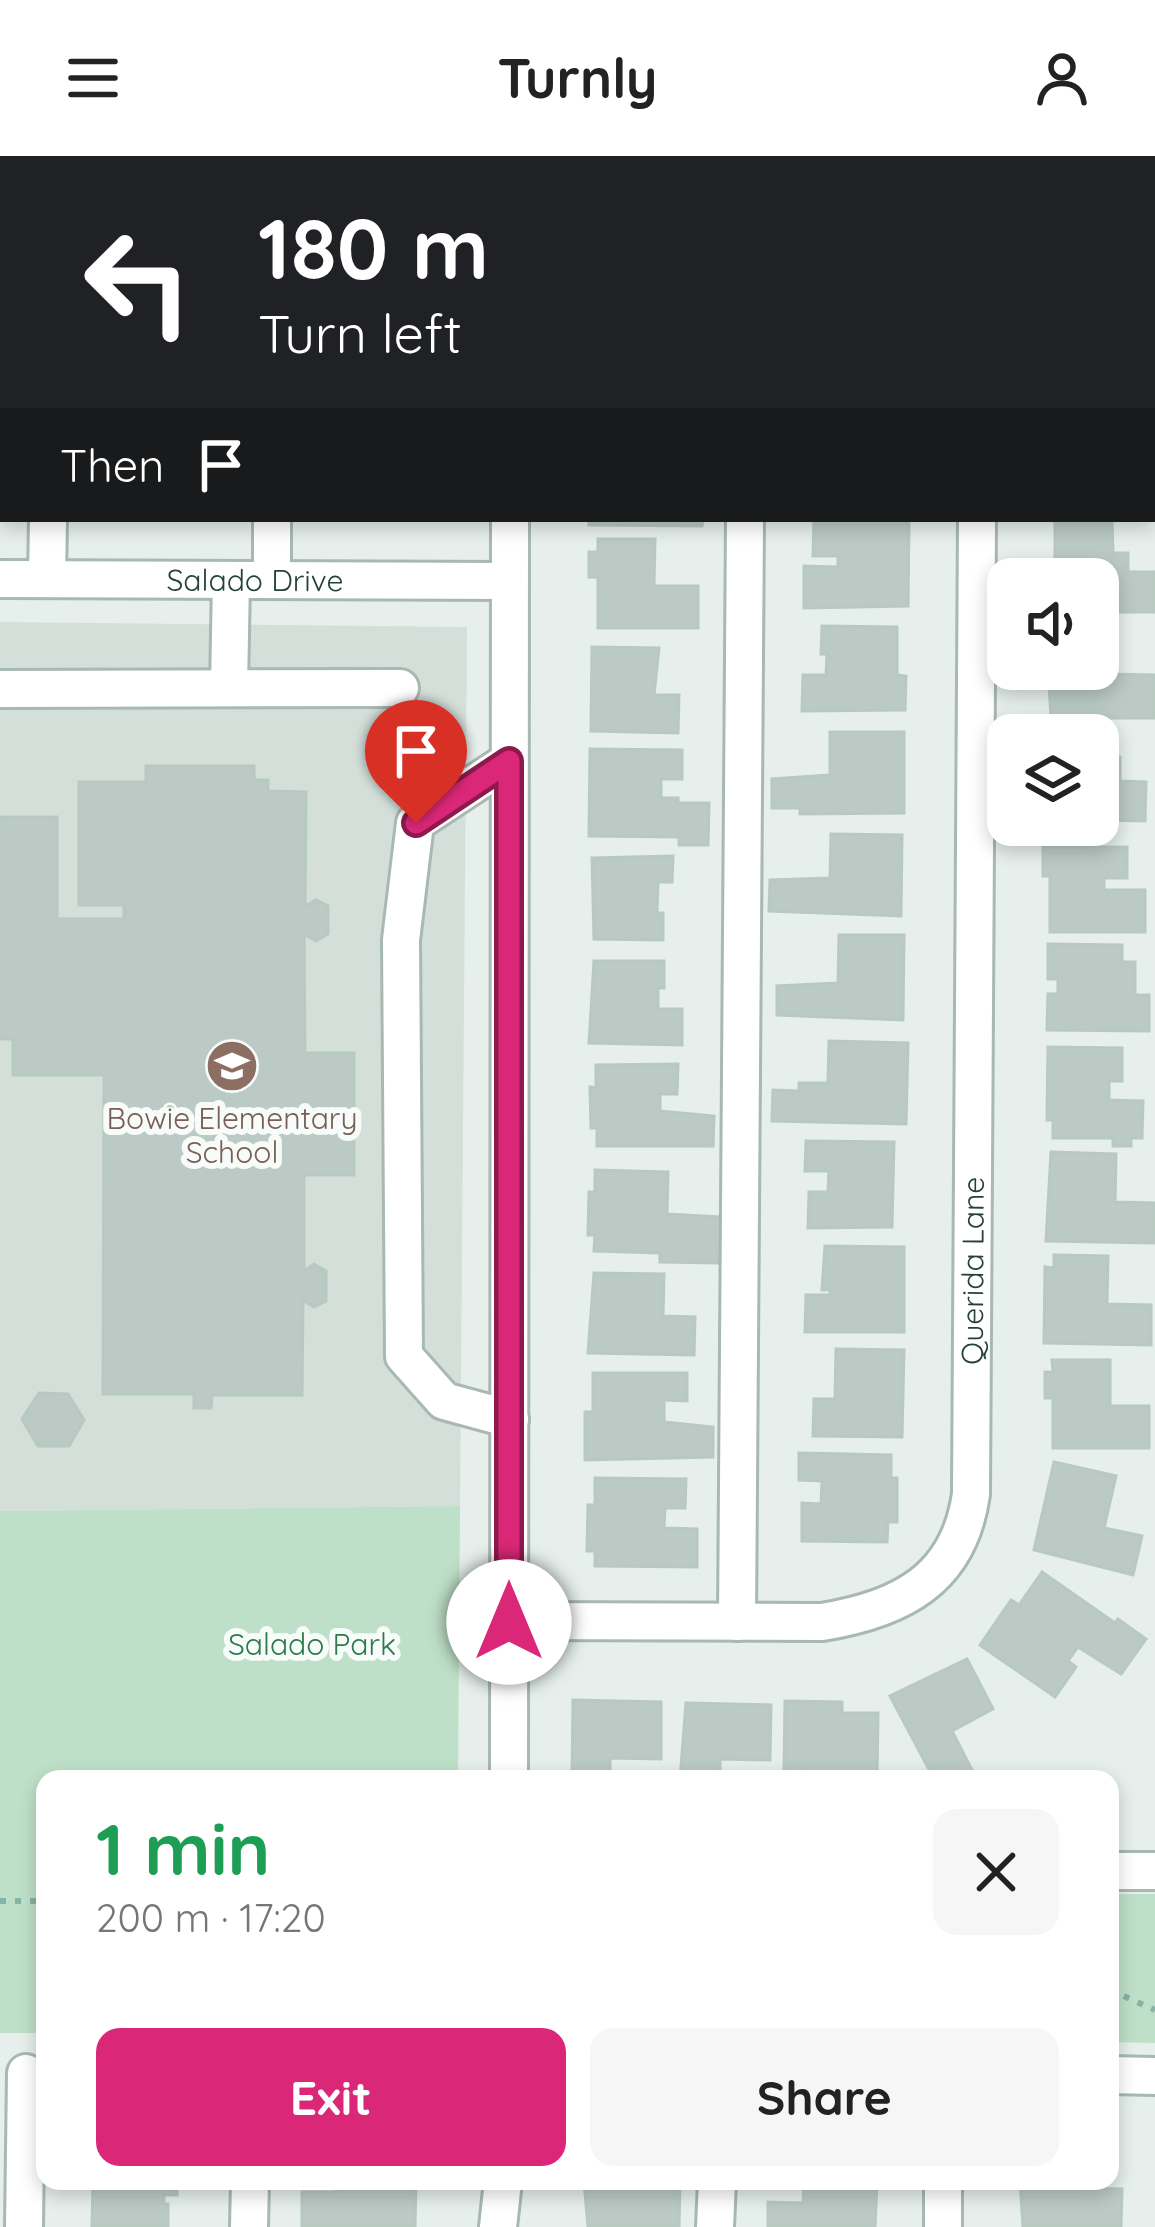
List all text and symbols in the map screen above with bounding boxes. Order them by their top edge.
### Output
text: Turnly [497,44,658,112]
icon: menu [60,45,126,111]
icon: person [1029,45,1095,111]
text: 180 m [258,195,489,300]
icon: left [60,204,216,360]
text: Turn left [258,299,462,367]
icon: arrive [188,432,254,498]
text: Then [60,437,164,493]
map controls [987,558,1119,846]
button: sound [987,558,1119,690]
street label: Salado Drive [166,561,344,599]
pin [365,700,467,823]
button: layers [987,714,1119,846]
icon: arrive [383,718,449,784]
school or university icon: Bowie Elementary School [204,1038,260,1094]
place label: Bowie Elementary School [107,1099,357,1171]
street label: Querida Lane [953,1177,992,1365]
position arrow [446,1559,572,1685]
park label: Salado Park [228,1625,396,1663]
text: 1 min [96,1803,270,1893]
button: close [933,1809,1059,1935]
text: 200 m · 17:20 [96,1893,326,1942]
button: Exit [96,2028,566,2166]
button: Share [590,2028,1059,2166]

